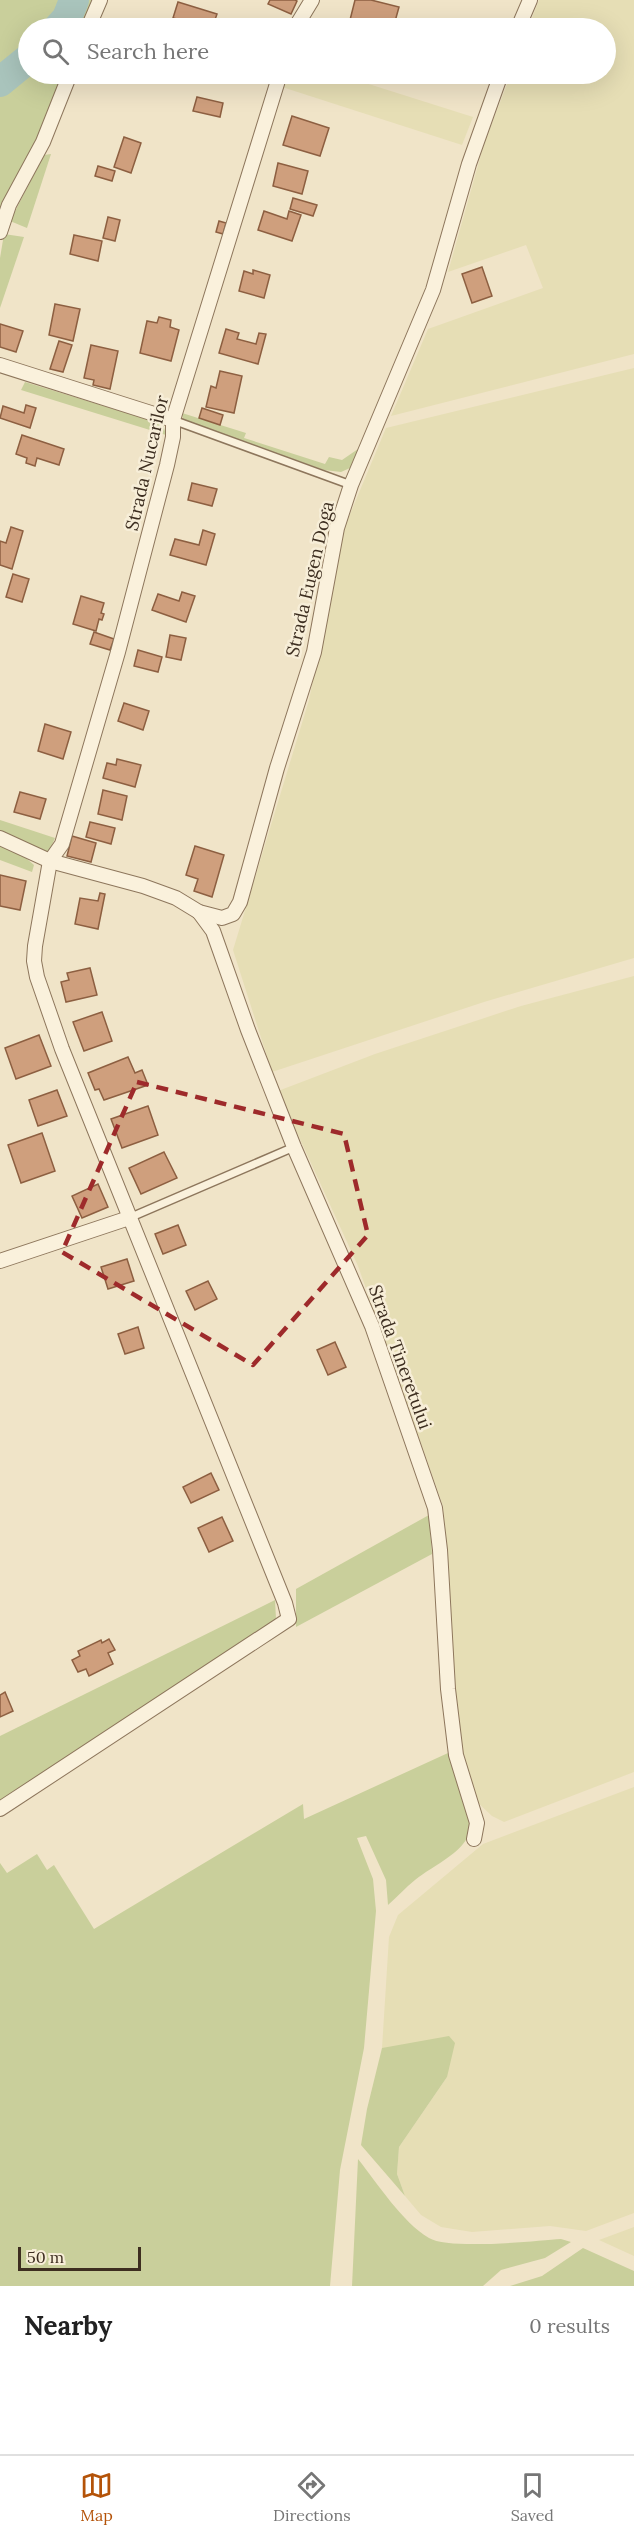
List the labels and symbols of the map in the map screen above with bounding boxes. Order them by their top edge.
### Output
street label: Strada Nucarilor [120,393,173,533]
street label: Strada Eugen Doga [280,499,339,659]
street label: Strada Tineretului [364,1282,437,1432]
scale bar [18,2244,141,2272]

